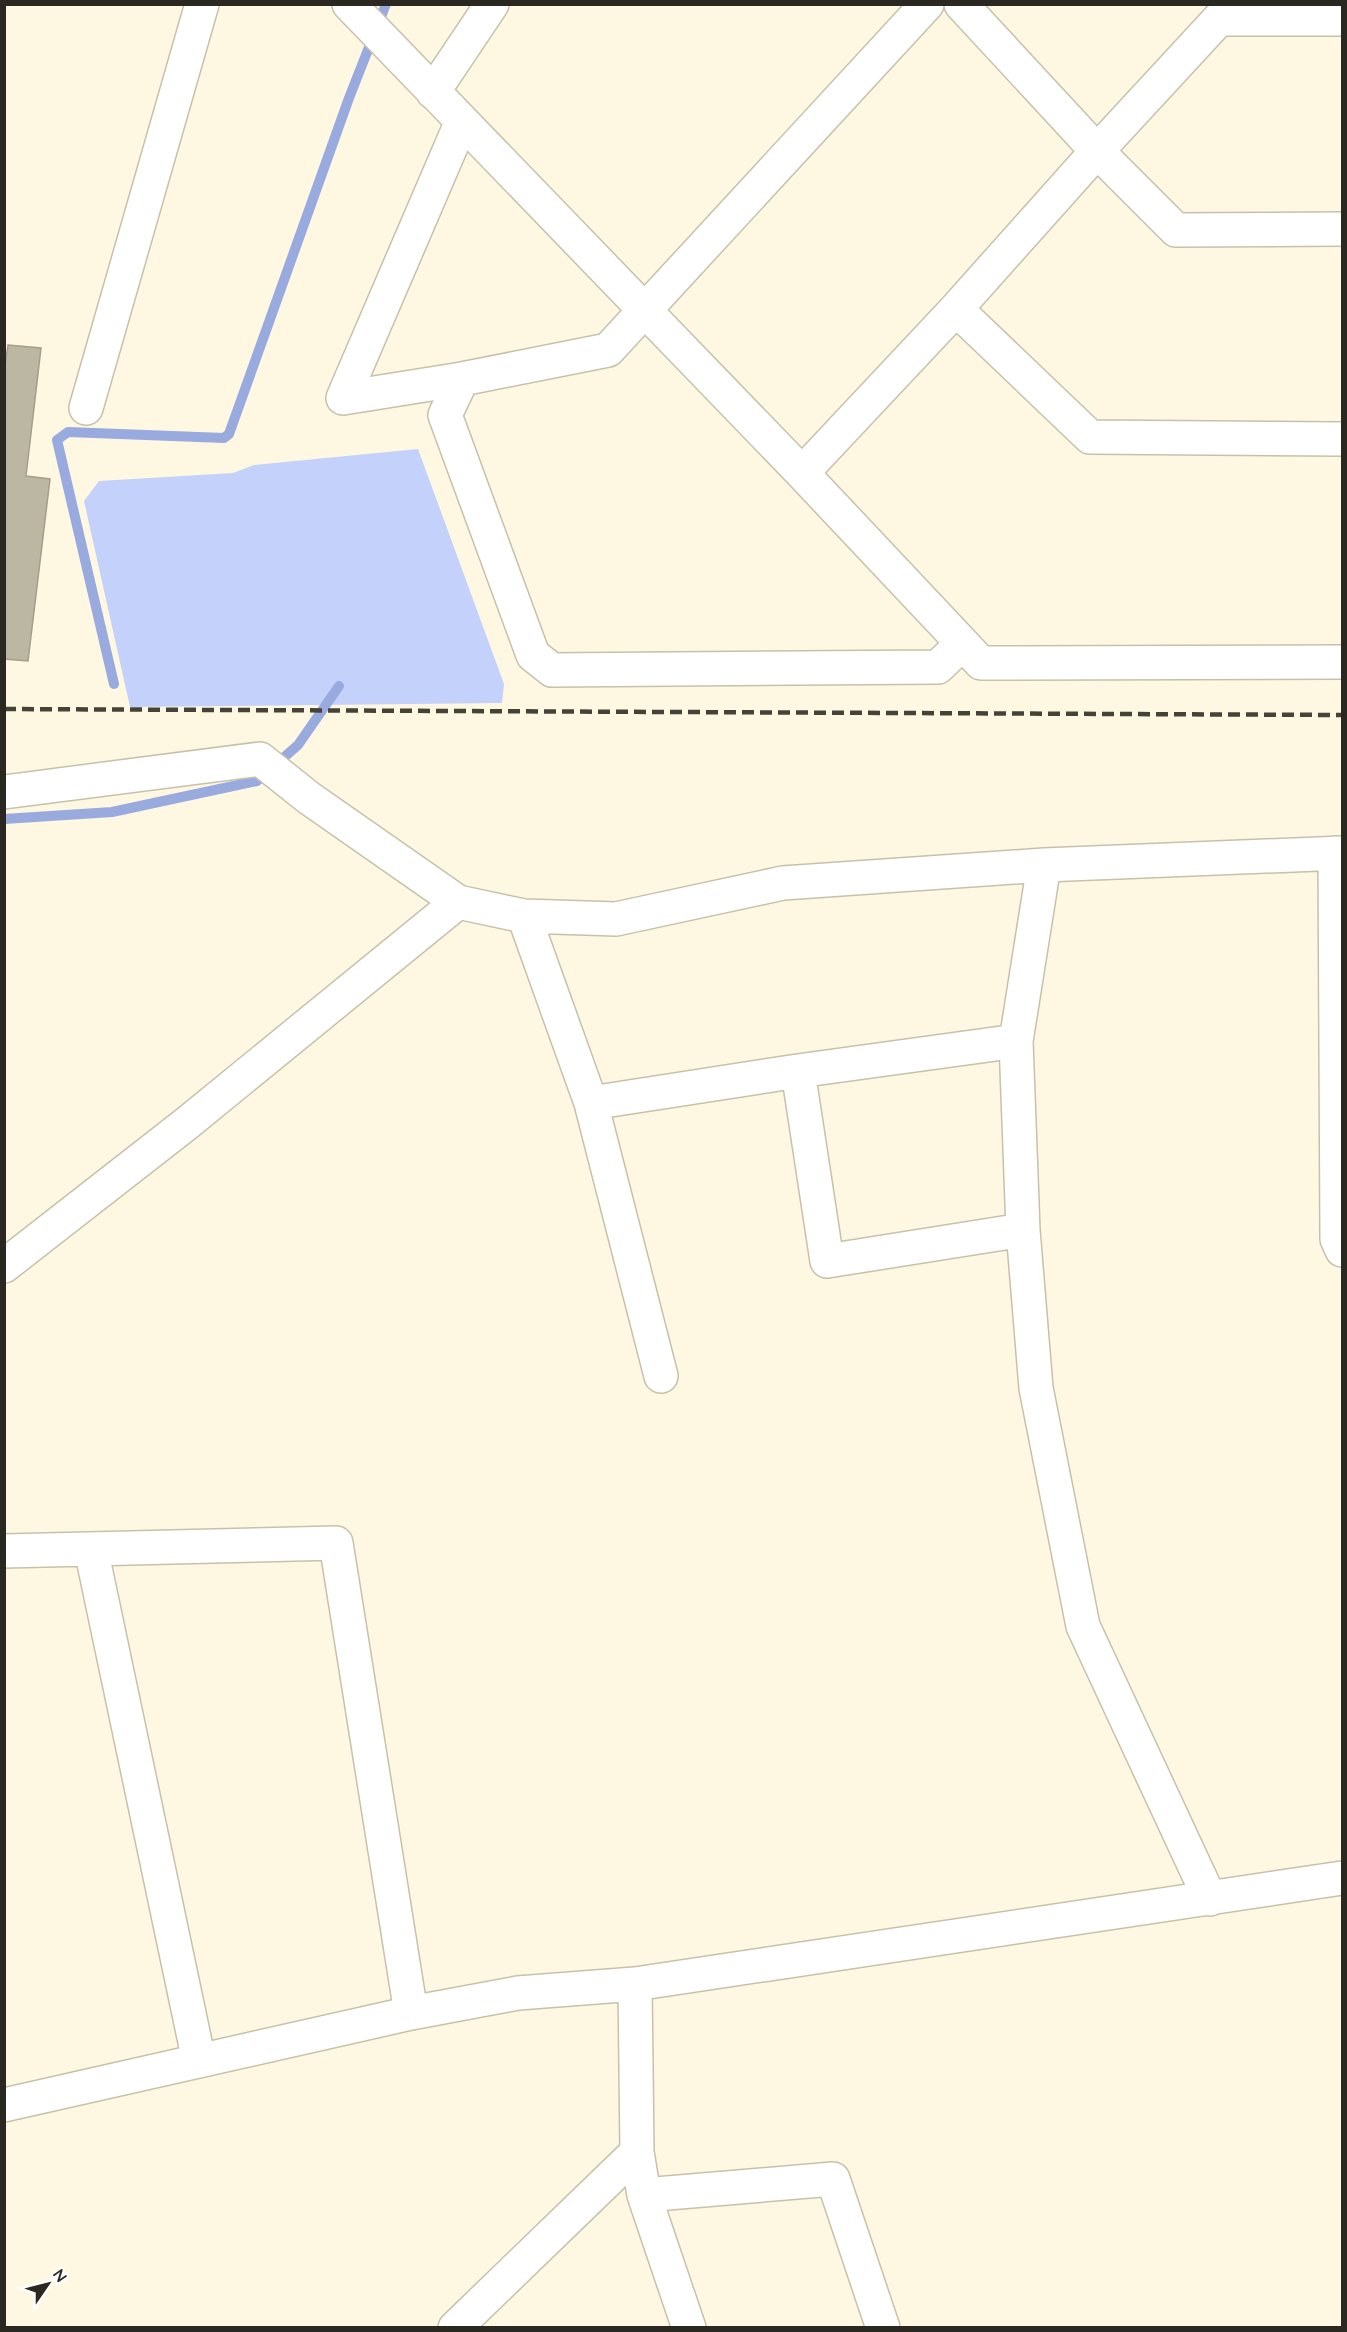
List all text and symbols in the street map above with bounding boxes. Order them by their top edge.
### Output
north arrow [18,2254,78,2314]
text: N [49,2265,72,2286]

